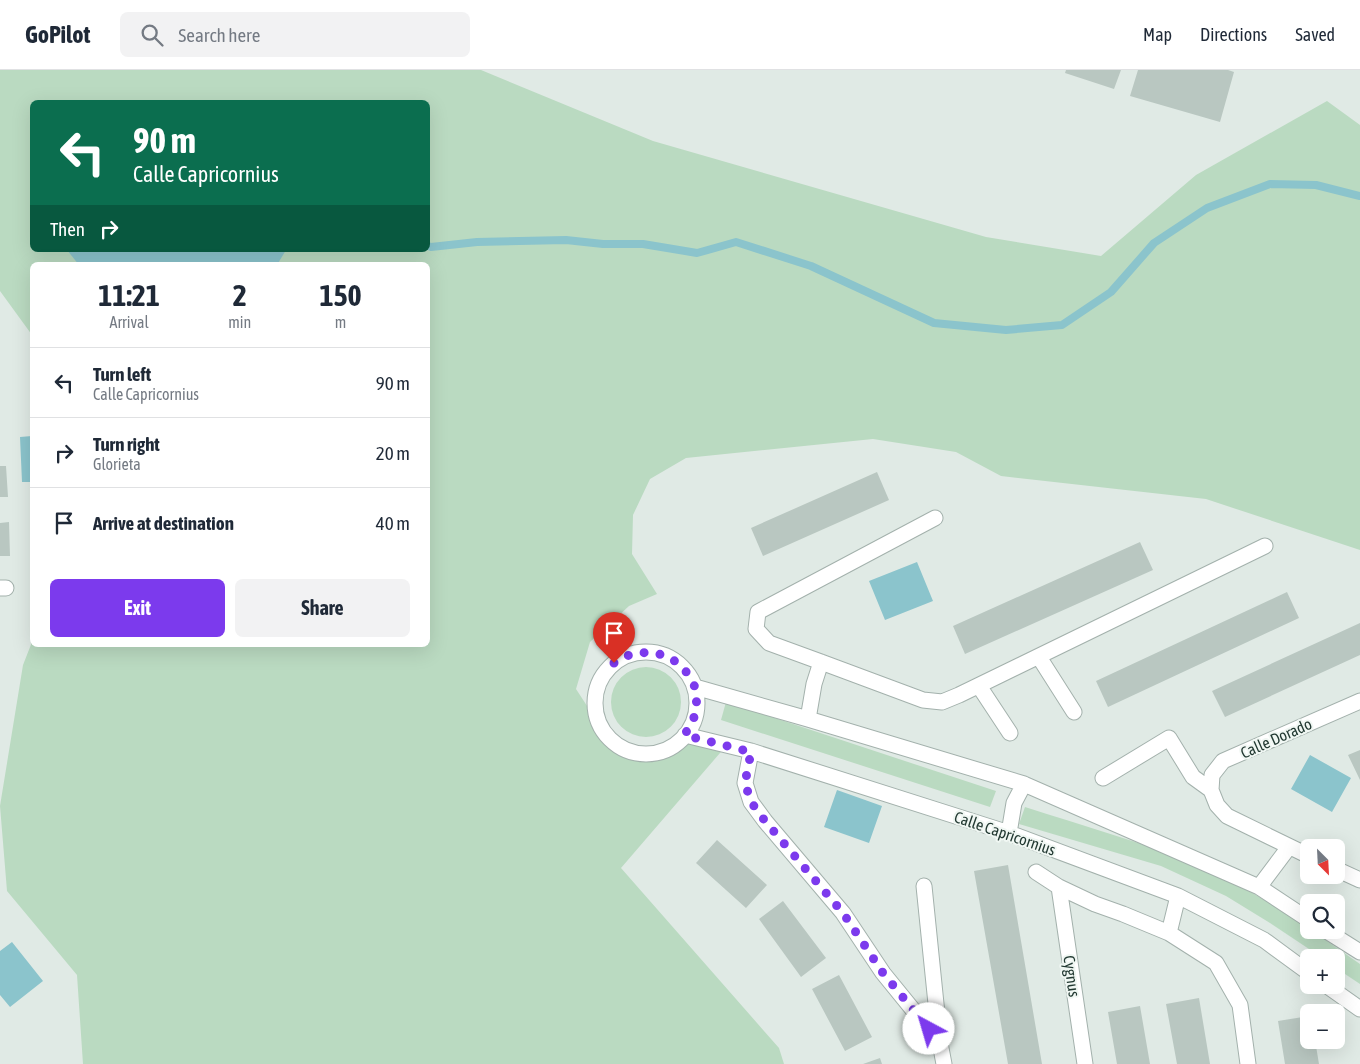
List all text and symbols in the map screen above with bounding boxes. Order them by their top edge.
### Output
search box [120,12,470,57]
text: GoPilot [25,21,90,48]
icon: search [138,21,166,49]
text: Search here [178,24,260,46]
text: Map [1143,24,1172,45]
text: Directions [1200,24,1267,45]
text: Saved [1295,24,1335,45]
icon: left [50,120,115,185]
text: 90 m [133,120,196,160]
text: Calle Capricornius [133,161,279,187]
icon: right [95,215,123,243]
text: Then [50,218,85,240]
text: 11:21 [98,278,160,312]
text: 2 [233,278,247,312]
text: 150 [319,278,362,312]
text: Arrival [110,313,149,331]
text: min [228,313,251,331]
text: m [335,313,346,331]
text: Turn left [93,363,151,385]
icon: left [50,369,78,397]
text: 90 m [376,372,410,394]
text: Calle Capricornius [93,385,199,403]
text: Turn right [93,433,160,455]
icon: right [50,439,78,467]
text: 20 m [376,442,410,464]
text: Glorieta [93,455,141,473]
icon: arrive [50,509,78,537]
text: Arrive at destination [93,512,234,534]
text: 40 m [376,512,410,534]
button: Exit [50,579,225,637]
button: Share [235,579,410,637]
pin [593,612,635,663]
icon: arrive [600,619,628,647]
street label: Calle Dorado [1238,714,1314,762]
street label: Calle Capricornius [952,807,1058,860]
north arrow [1300,839,1345,884]
map controls [1300,839,1345,1049]
button: search [1300,894,1345,939]
button: + [1300,949,1345,994]
street label: Cygnus [1059,954,1084,998]
position arrow [902,1002,954,1054]
button: − [1300,1004,1345,1049]

